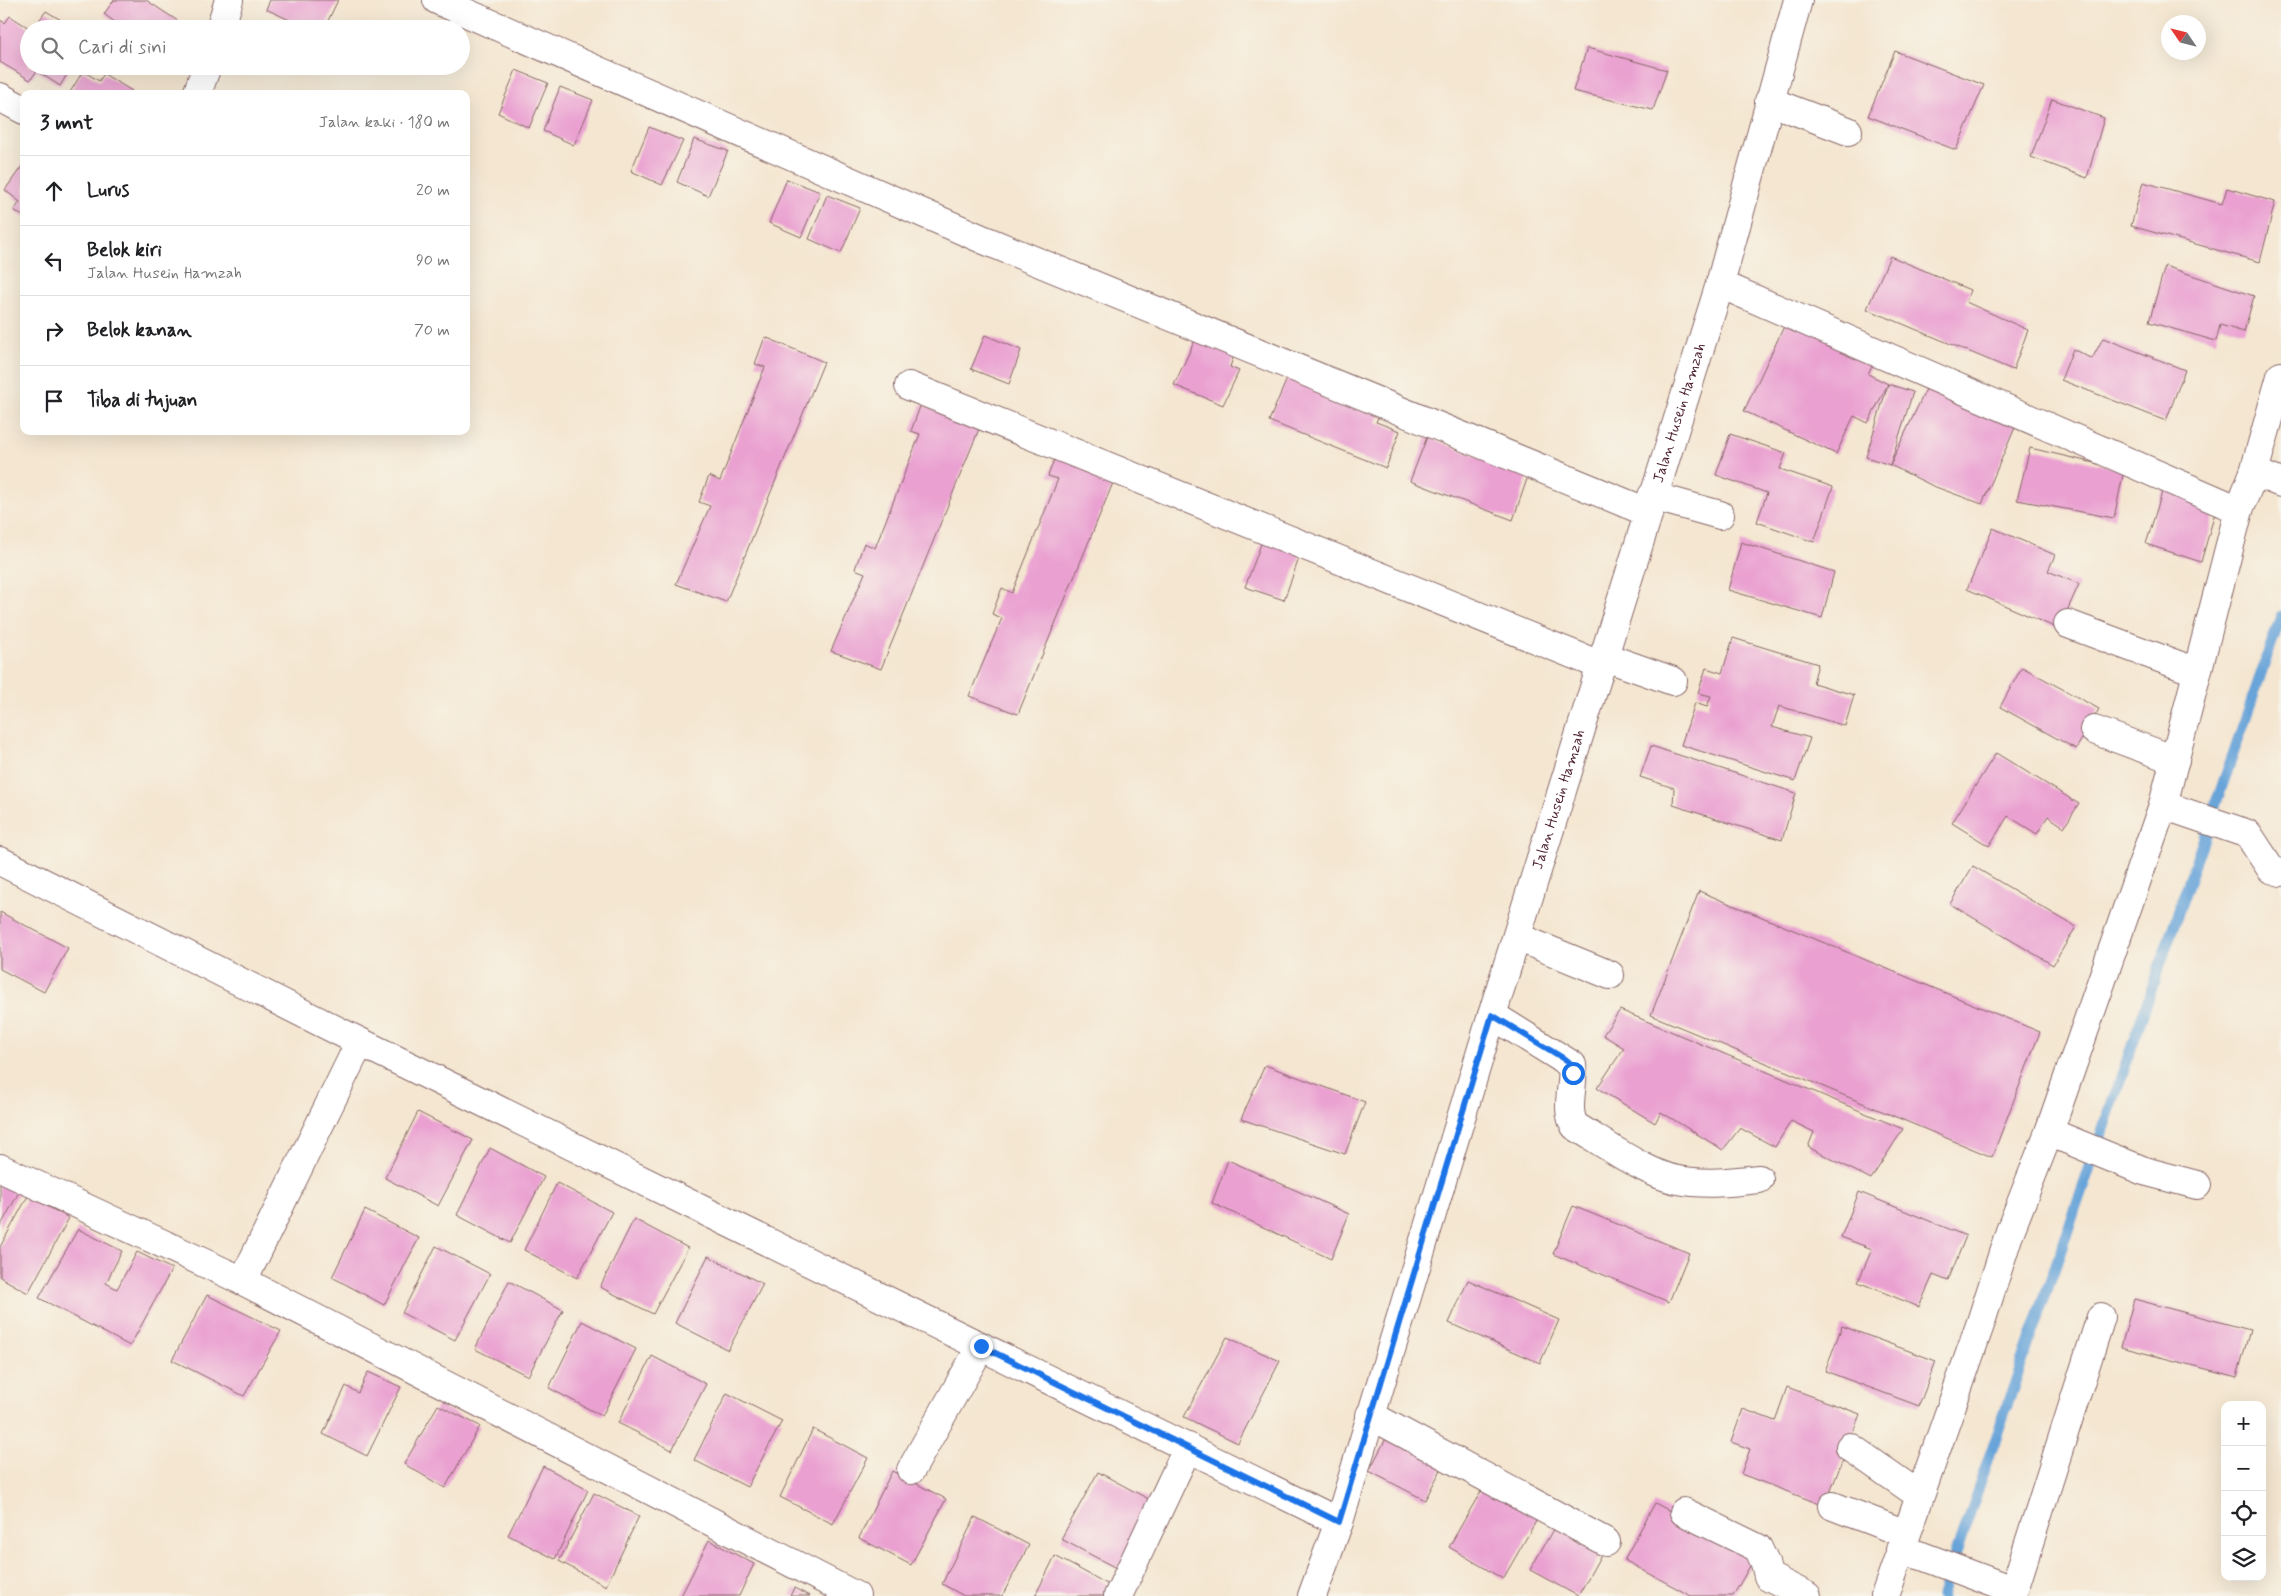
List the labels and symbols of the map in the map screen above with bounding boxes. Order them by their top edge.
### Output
north arrow [2161,15,2206,60]
street label: Jalan Husein Hamzah [1649,340,1711,485]
street label: Jalan Husein Hamzah [1528,727,1590,872]
route start [1562,1062,1585,1085]
route end [970,1335,993,1358]

